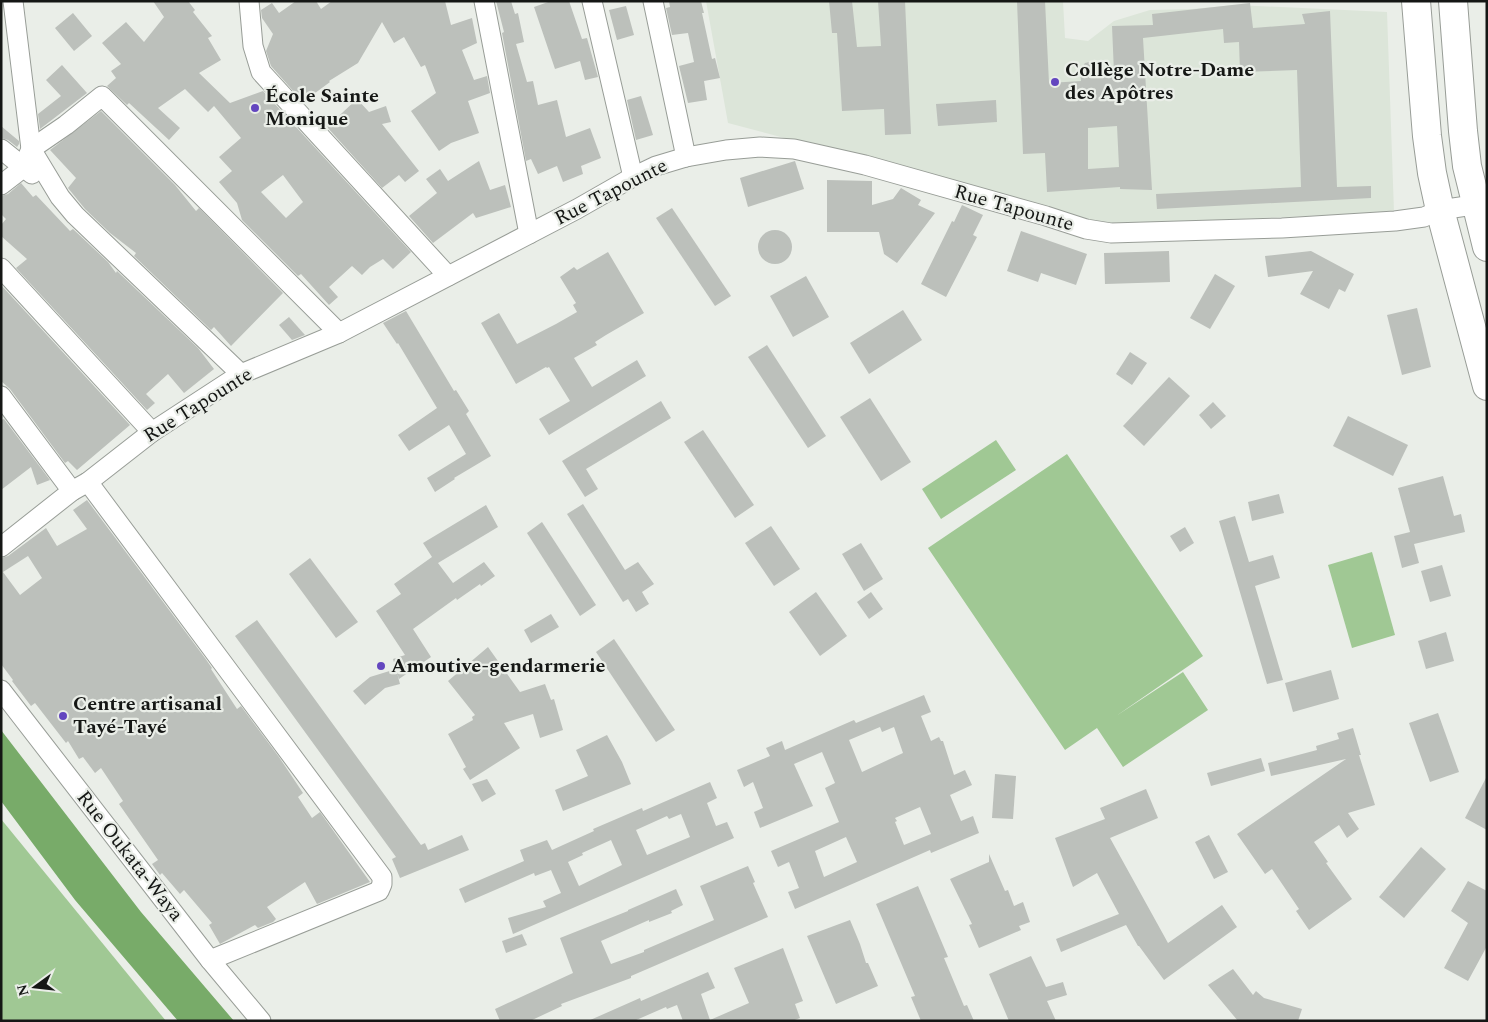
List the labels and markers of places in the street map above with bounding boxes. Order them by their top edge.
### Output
place label: Collège Notre-Dame des Apôtres [1065,55,1254,108]
marker: Collège Notre-Dame des Apôtres [1049,76,1061,88]
place label: École Sainte Monique [265,81,379,134]
marker: École Sainte Monique [249,102,261,114]
place label: Amoutive-gendarmerie [391,651,606,681]
marker: Amoutive-gendarmerie [375,660,387,672]
place label: Centre artisanal Tayé-Tayé [73,689,222,742]
marker: Centre artisanal Tayé-Tayé [57,710,69,722]

